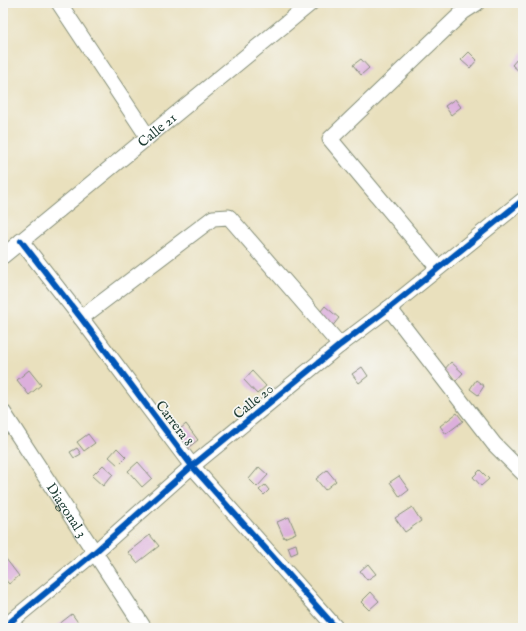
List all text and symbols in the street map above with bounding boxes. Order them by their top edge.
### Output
street label: Calle 21 [134,109,181,152]
street label: Calle 20 [230,380,277,423]
street label: Carrera 8 [151,397,197,450]
street label: Diagonal 3 [42,480,91,541]

